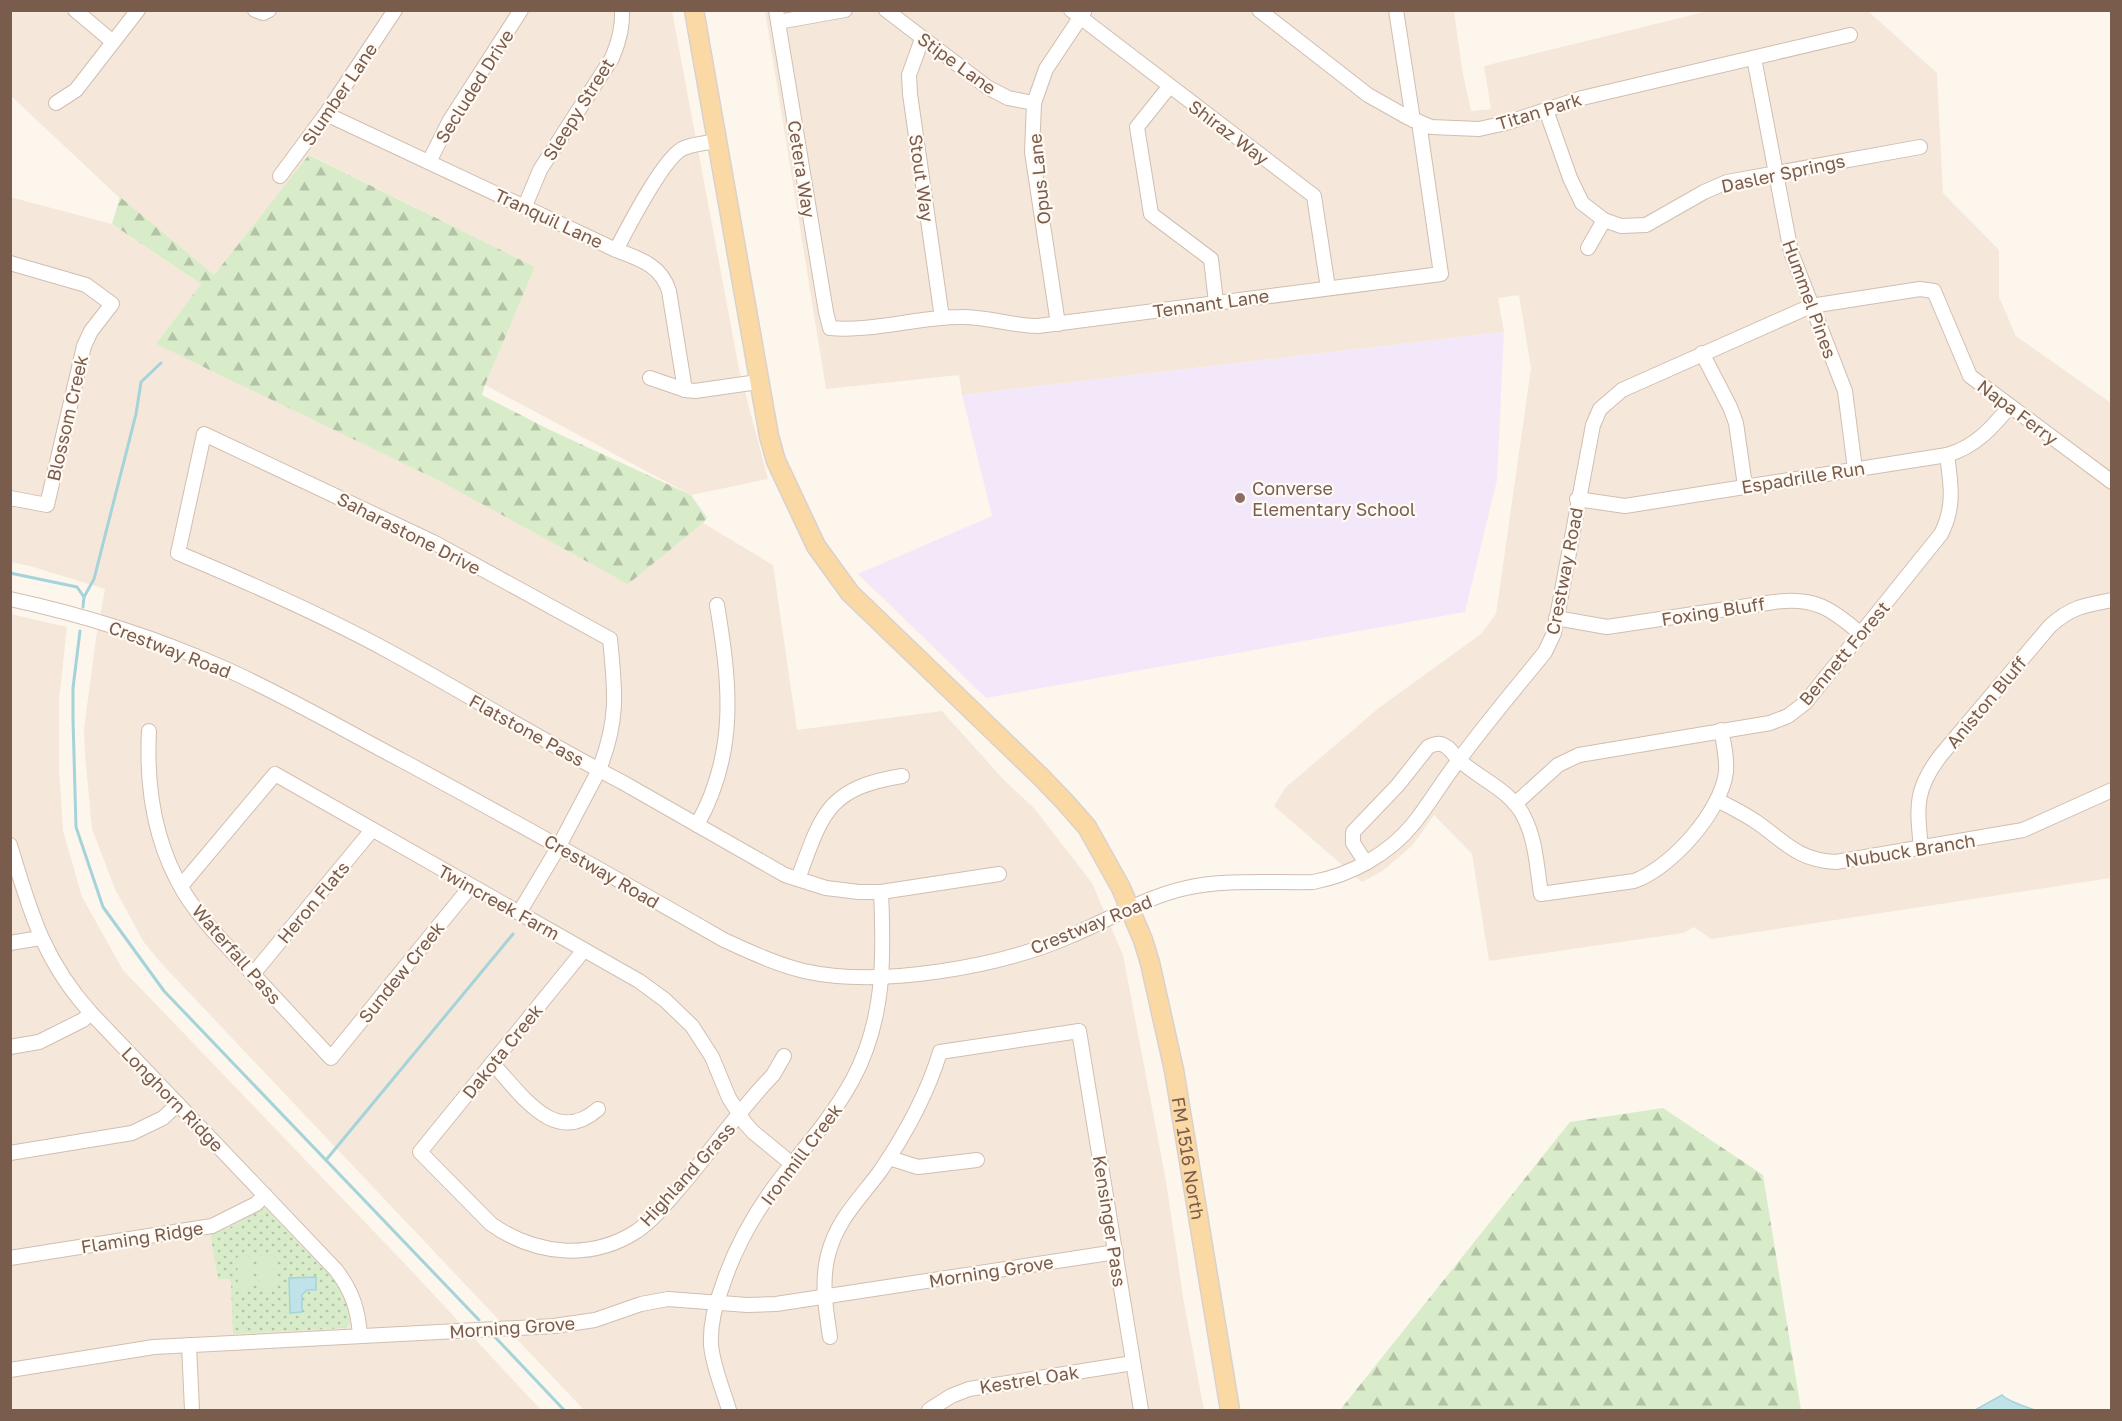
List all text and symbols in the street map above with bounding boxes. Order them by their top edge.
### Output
street label: Secluded Drive [430,25,518,147]
street label: Stipe Lane [914,27,1000,99]
street label: Slumber Lane [297,38,381,150]
street label: Sleepy Street [538,54,618,164]
street label: Titan Park [1494,88,1584,134]
street label: Shiraz Way [1185,95,1273,169]
street label: Cetera Way [783,119,821,219]
street label: Opus Lane [1023,132,1055,226]
street label: Stout Way [905,133,939,223]
street label: Dasler Springs [1719,149,1847,197]
street label: Tranquil Lane [491,183,607,253]
street label: Hummel Pines [1778,237,1842,361]
street label: Tennant Lane [1152,284,1270,322]
street label: Blossom Creek [42,353,92,483]
street label: Napa Ferry [1973,375,2063,449]
street label: Espadrille Run [1740,456,1866,498]
place label: Converse Elementary School [1252,477,1416,520]
street label: Saharastone Drive [334,487,484,579]
marker: Converse Elementary School [1233,491,1247,505]
street label: Crestway Road [1541,506,1587,636]
street label: Foxing Bluff [1660,592,1767,630]
street label: Bennett Forest [1794,596,1894,710]
street label: Crestway Road [106,616,234,682]
street label: Aniston Bluff [1941,651,2031,752]
street label: Flatstone Pass [466,689,588,771]
street label: Crestway Road [541,829,663,913]
street label: Nubuck Branch [1843,829,1977,871]
street label: Heron Flats [272,856,354,948]
street label: Twincreek Farm [434,859,564,945]
street label: Crestway Road [1027,890,1155,958]
street label: Waterfall Pass [188,900,286,1008]
street label: Sundew Creek [353,917,449,1027]
street label: Dakota Creek [457,999,547,1103]
street label: Longhorn Ridge [117,1042,229,1156]
street label: FM 1516 North [1168,1095,1209,1221]
street label: Ironmill Creek [756,1099,846,1209]
street label: Highland Grass [635,1118,739,1230]
street label: Kensinger Pass [1089,1154,1131,1288]
street label: Flaming Ridge [79,1216,205,1258]
street label: Morning Grove [927,1250,1055,1292]
street label: Morning Grove [448,1312,576,1342]
street label: Kestrel Oak [978,1360,1080,1398]

